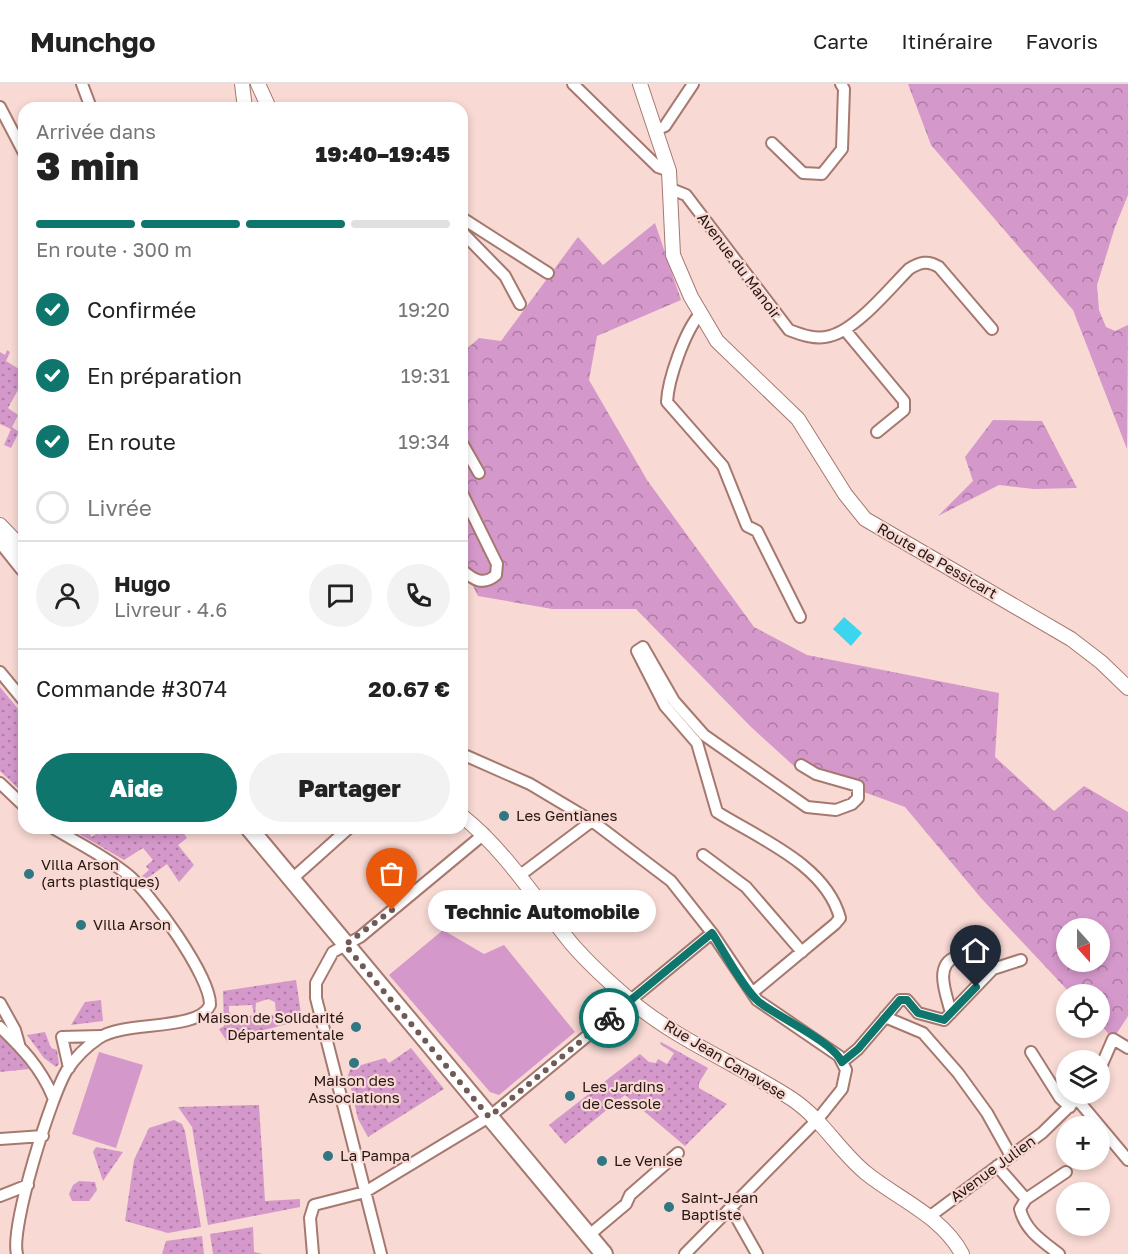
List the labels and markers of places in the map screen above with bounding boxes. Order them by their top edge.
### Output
place label: Les Gentianes [516,806,618,824]
marker: Les Gentianes [497,809,511,823]
pin [366,848,417,910]
place label: Villa Arson (arts plastiques) [41,855,160,890]
marker: Villa Arson (arts plastiques) [22,867,36,881]
callout: Technic Automobile [428,889,656,931]
place label: Villa Arson [93,915,171,933]
marker: Villa Arson [74,918,88,932]
pin [950,925,1001,987]
place label: Maison de Solidarité Départementale [197,1008,344,1043]
marker: Maison de Solidarité Départementale [349,1020,363,1034]
marker: Maison des Associations [347,1056,361,1070]
place label: Maison des Associations [308,1071,400,1106]
place label: Les Jardins de Cessole [582,1077,664,1112]
marker: Les Jardins de Cessole [563,1089,577,1103]
place label: La Pampa [340,1146,410,1164]
marker: La Pampa [321,1149,335,1163]
place label: Le Venise [614,1151,683,1169]
marker: Le Venise [595,1154,609,1168]
place label: Saint-Jean Baptiste [681,1188,758,1223]
marker: Saint-Jean Baptiste [662,1200,676,1214]

